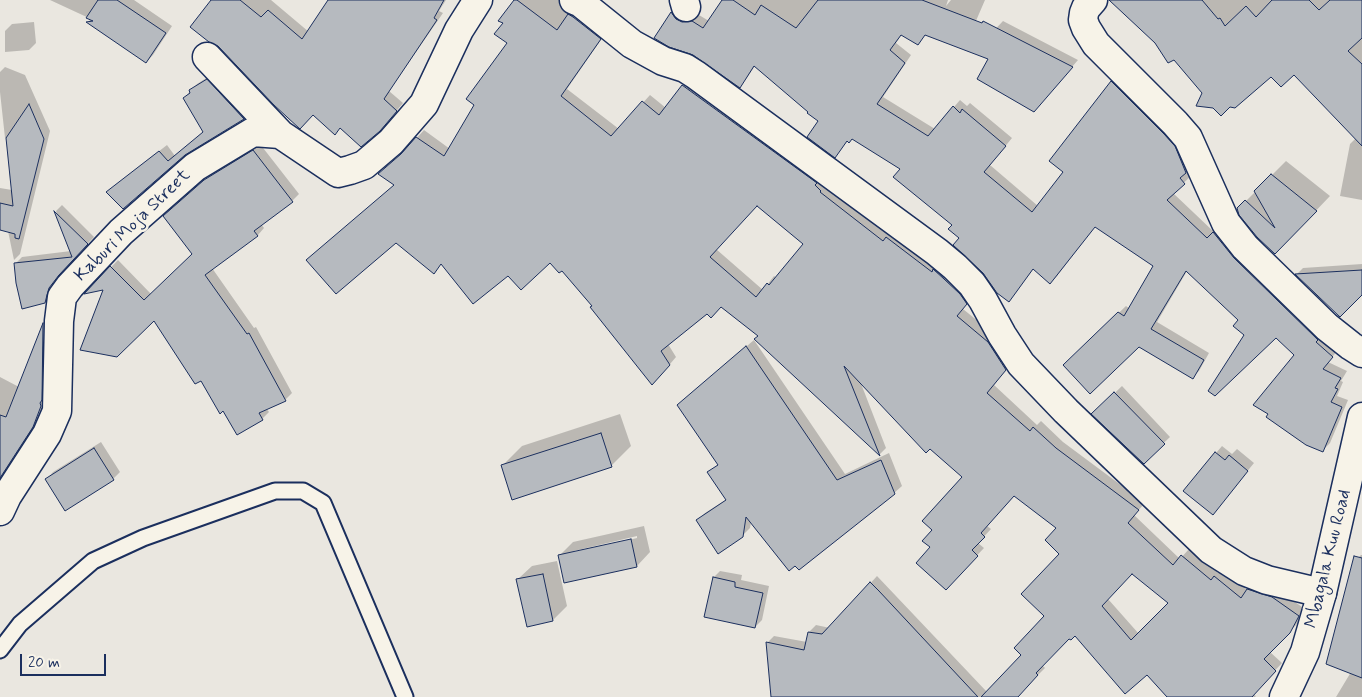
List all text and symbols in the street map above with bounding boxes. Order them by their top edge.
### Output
street label: Kaburi Moja Street [71,165,195,287]
street label: Mbagala Kuu Road [1301,487,1357,631]
scale bar [22,644,109,676]
text: 20 m [28,653,60,673]

